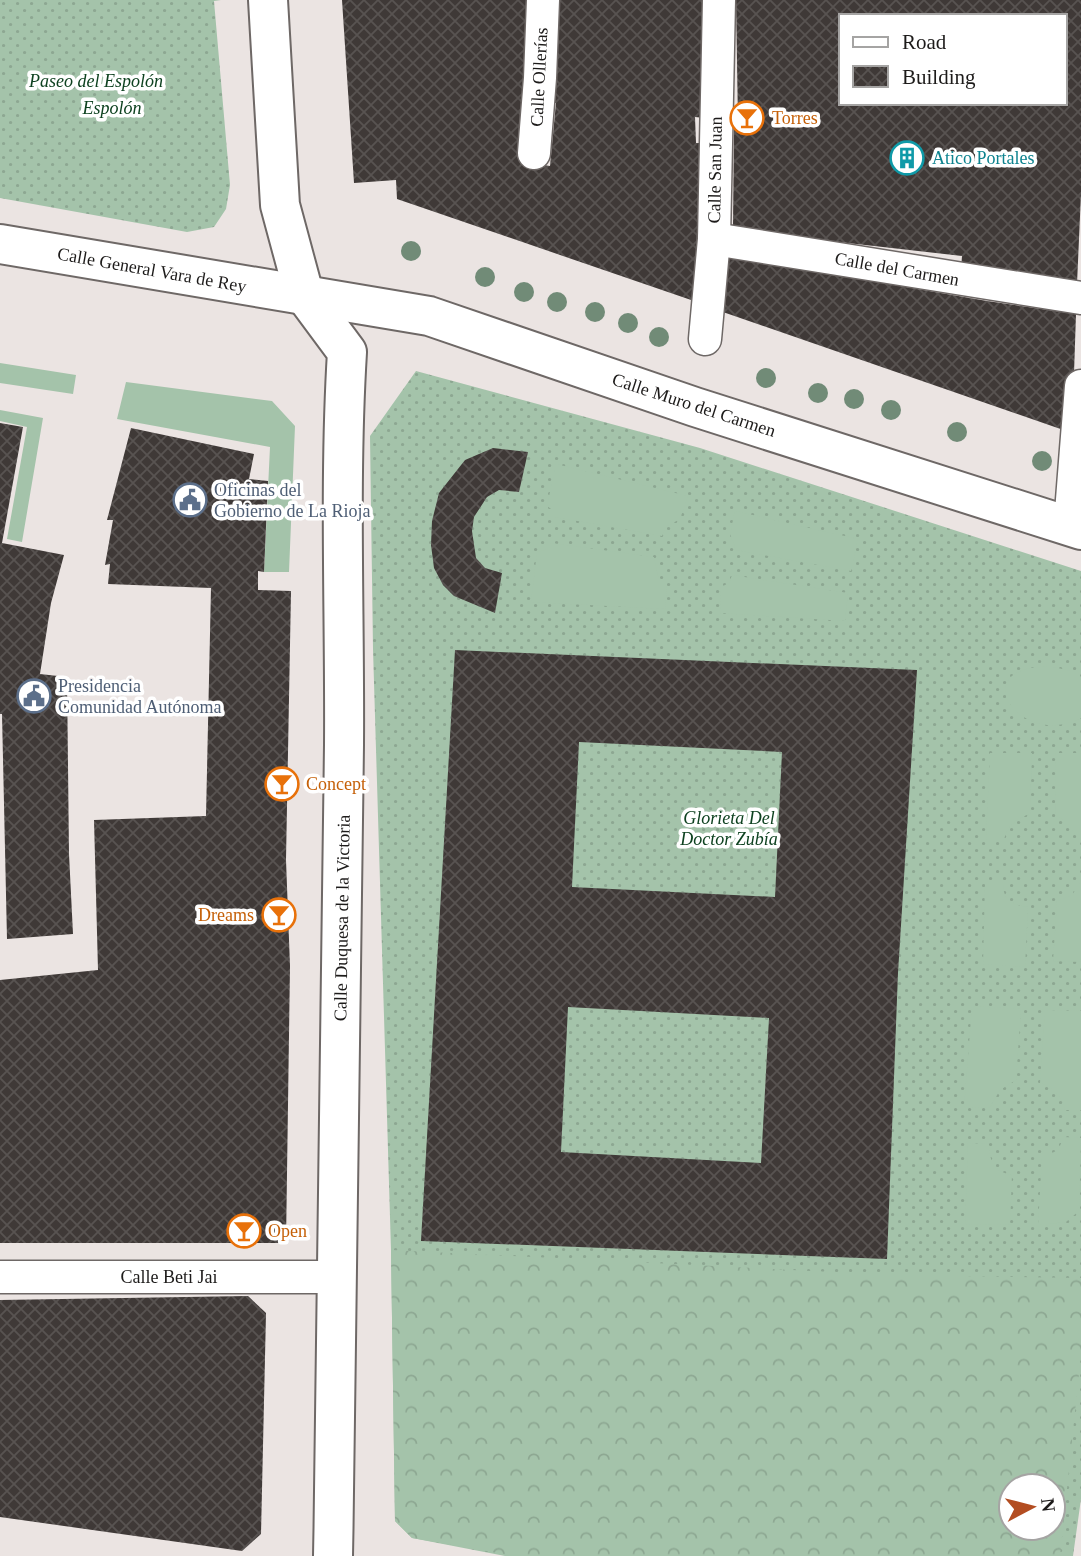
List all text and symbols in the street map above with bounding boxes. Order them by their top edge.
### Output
legend [839,14,1067,105]
street label: Calle Ollerías [526,27,552,127]
text: Road [902,30,947,54]
text: Building [902,65,976,89]
park label: Paseo del Espolón [28,71,163,91]
park label: Espolón [81,98,142,118]
bar icon: Torres [728,99,766,137]
place label: Torres [772,108,818,128]
street label: Calle San Juan [704,116,726,224]
building icon: Atico Portales [888,139,926,177]
place label: Atico Portales [932,148,1034,168]
street label: Calle General Vara de Rey [56,244,248,296]
street label: Calle del Carmen [833,248,961,290]
street label: Calle Muro del Carmen [610,369,778,441]
place label: Oficinas del Gobierno de La Rioja [214,480,370,521]
public building icon: Oficinas del Gobierno de La Rioja [171,481,209,519]
place label: Presidencia Comunidad Autónoma [58,676,222,717]
public building icon: Presidencia Comunidad Autónoma [15,677,53,715]
bar icon: Concept [263,765,301,803]
place label: Concept [306,774,366,794]
park label: Glorieta Del Doctor Zubía [679,808,778,849]
street label: Calle Duquesa de la Victoria [330,815,354,1021]
bar icon: Dreams [260,896,298,934]
place label: Dreams [198,905,254,925]
bar icon: Open [225,1212,263,1250]
place label: Open [268,1221,307,1241]
street label: Calle Beti Jai [121,1267,217,1287]
north arrow [997,1472,1067,1542]
text: N [1037,1497,1060,1513]

